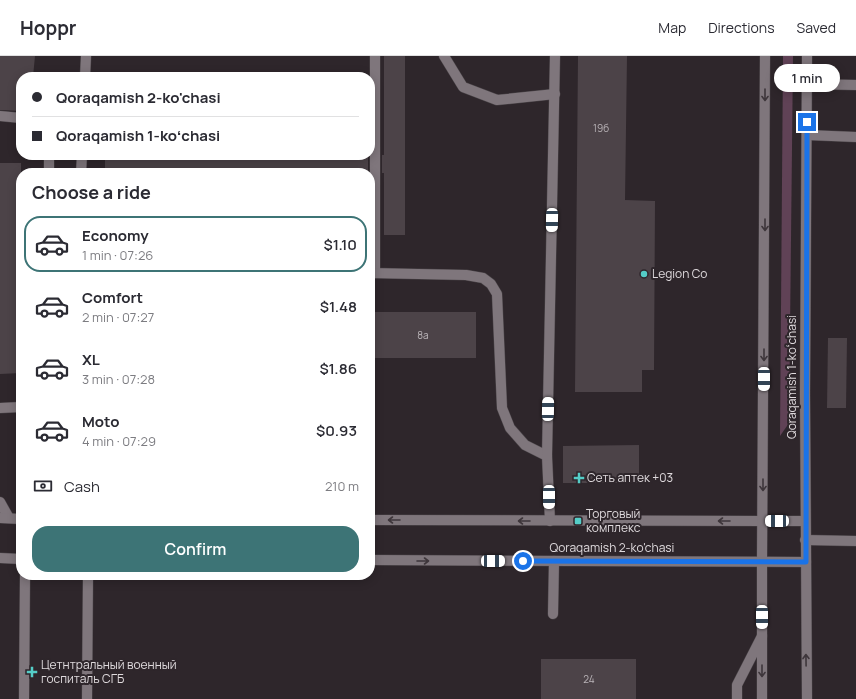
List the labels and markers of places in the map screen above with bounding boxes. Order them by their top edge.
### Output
place label: Legion Co [652,265,707,282]
marker: Legion Co [639,269,649,279]
place label: Сеть аптек +03 [587,469,673,486]
marker: Сеть аптек +03 [574,473,584,483]
place label: Торговый комплекс [586,505,641,536]
marker: Торговый комплекс [573,516,583,526]
place label: Цетнтральный военный госпиталь СГБ [41,656,177,687]
marker: Цетнтральный военный госпиталь СГБ [26,666,38,678]

